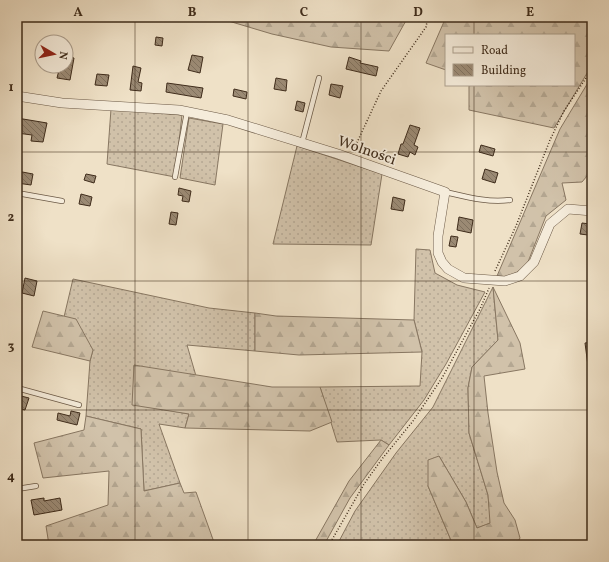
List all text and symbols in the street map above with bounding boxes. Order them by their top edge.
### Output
text: A [73,4,83,22]
text: B [188,4,197,22]
text: C [300,4,308,22]
text: D [413,4,423,22]
text: E [526,4,534,22]
north arrow [34,34,74,74]
legend [445,34,575,86]
text: Road [481,43,508,59]
text: N [54,50,70,60]
text: Building [481,63,526,79]
text: 1 [8,79,14,97]
street label: Wolności [334,132,399,171]
text: 2 [8,209,15,227]
text: 3 [8,338,15,356]
text: 4 [7,468,15,486]

